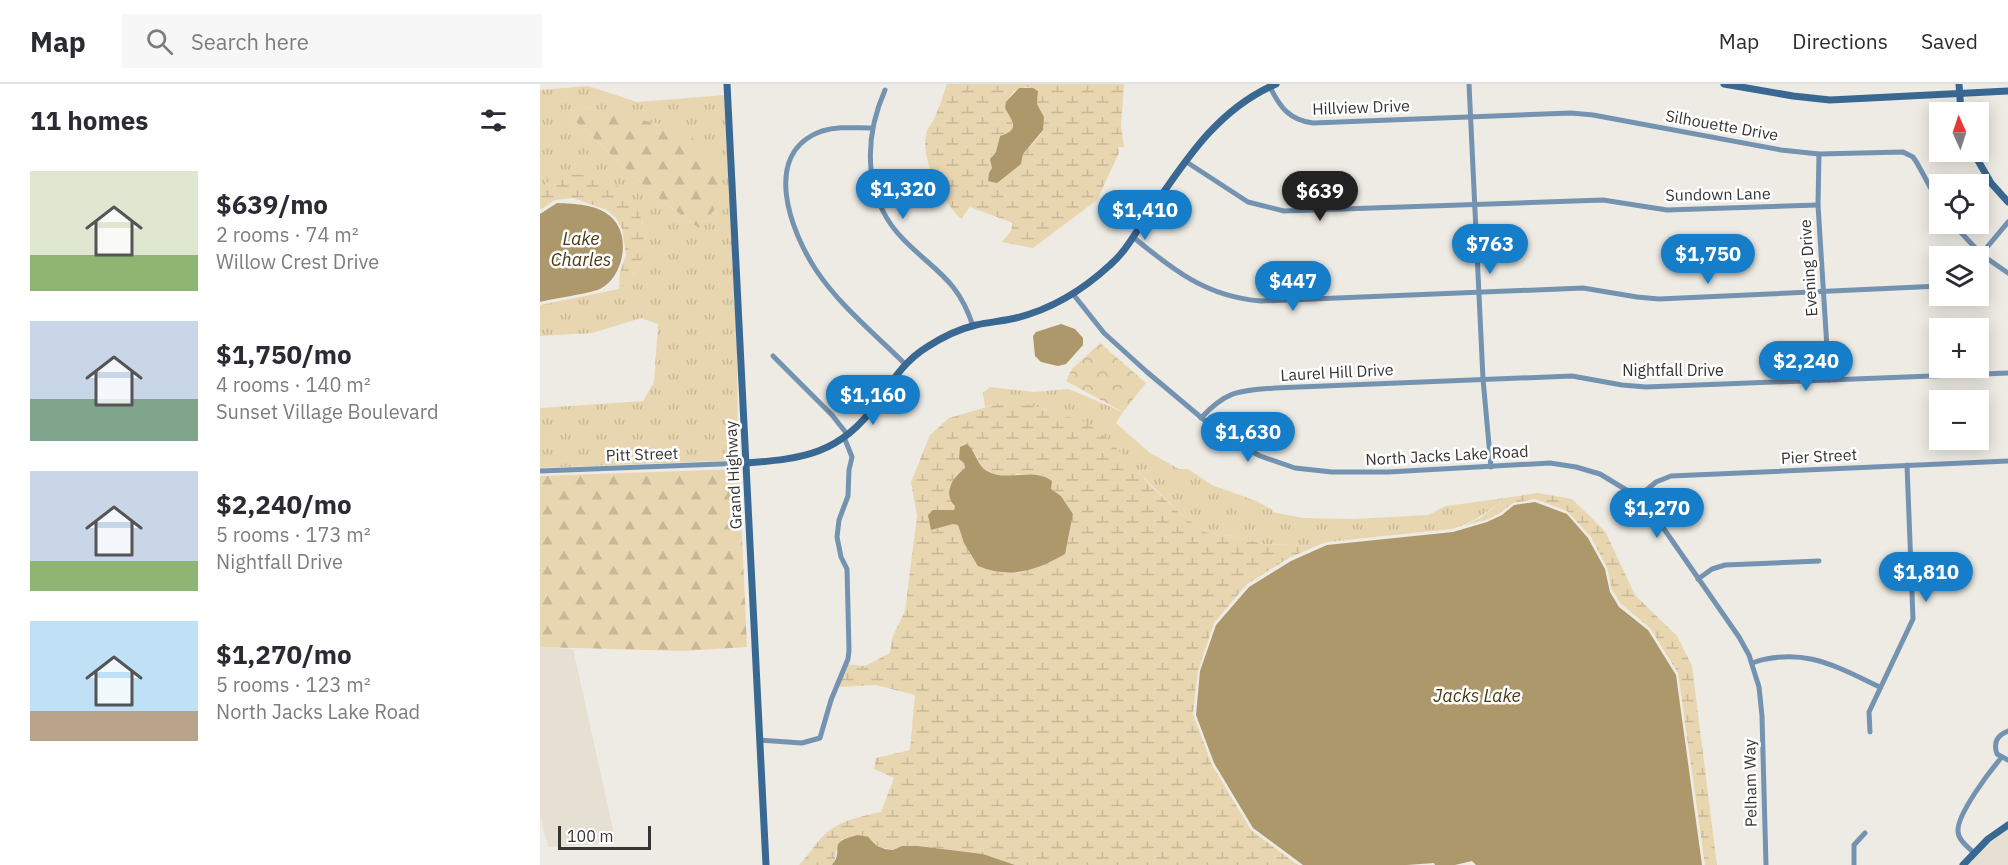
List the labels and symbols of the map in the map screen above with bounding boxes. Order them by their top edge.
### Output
street label: Hillview Drive [1312,95,1410,119]
north arrow [1929,102,1989,162]
street label: Silhouette Drive [1664,105,1780,145]
pin: $1,320 [854,169,952,220]
pin: $639 [1284,171,1356,222]
street label: Sundown Lane [1665,183,1771,205]
pin: $1,410 [1096,190,1194,241]
street label: Evening Drive [1795,219,1821,317]
pin: $763 [1454,224,1526,275]
water label: Lake Charles [551,227,611,271]
pin: $1,750 [1659,234,1757,285]
pin: $447 [1257,261,1329,312]
pin: $2,240 [1757,341,1855,392]
street label: Laurel Hill Drive [1280,359,1394,385]
street label: Nightfall Drive [1622,360,1724,380]
pin: $1,160 [824,375,922,426]
pin: $1,630 [1199,412,1297,463]
street label: Grand Highway [720,420,746,530]
street label: North Jacks Lake Road [1365,441,1529,469]
street label: Pitt Street [605,443,679,465]
street label: Pier Street [1781,444,1857,468]
pin: $1,270 [1608,488,1706,539]
pin: $1,810 [1877,552,1975,603]
water label: Jacks Lake [1433,684,1521,707]
street label: Pelham Way [1739,739,1761,827]
scale bar [558,823,651,850]

